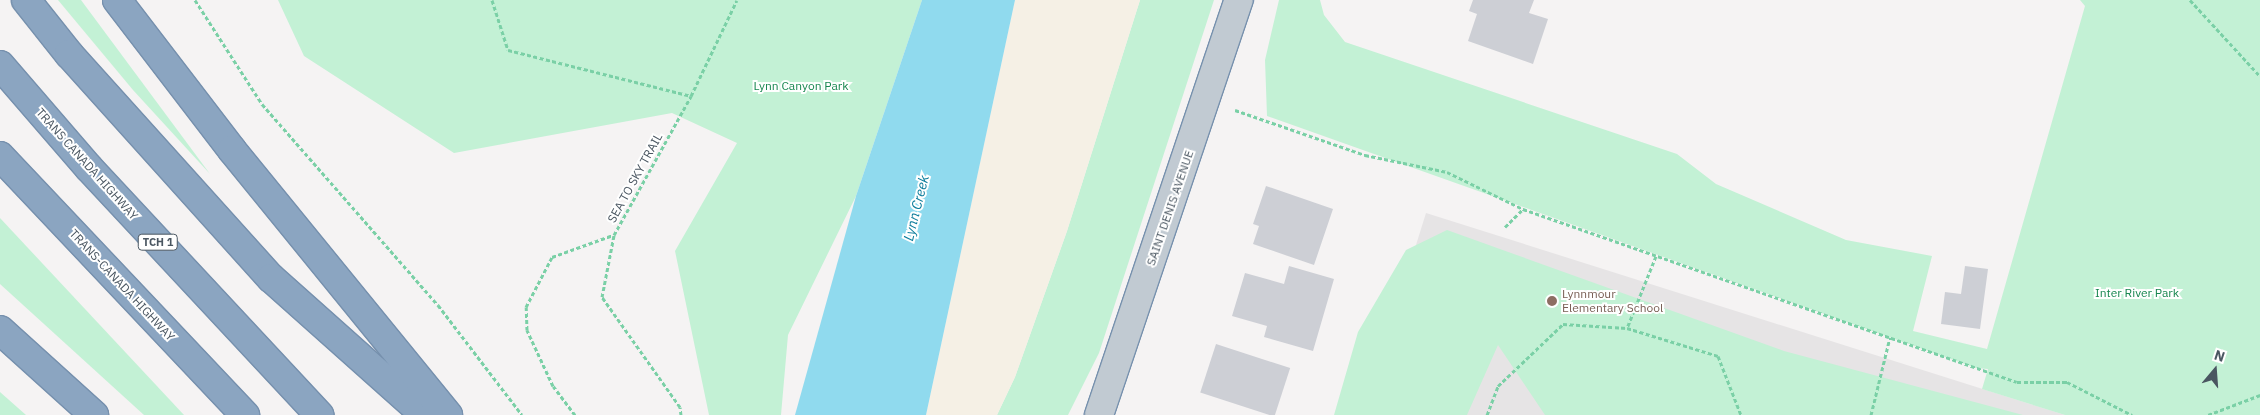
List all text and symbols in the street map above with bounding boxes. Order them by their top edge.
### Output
park label: Lynn Canyon Park [753,79,849,93]
street label: TRANS CANADA HIGHWAY [33,105,141,223]
street label: SEA TO SKY TRAIL [605,131,665,225]
street label: SAINT DENIS AVENUE [1144,148,1196,268]
water label: Lynn Creek [900,173,932,243]
street label: TRANS-CANADA HIGHWAY [66,226,178,344]
road number: TCH 1 [137,233,179,250]
park label: Inter River Park [2095,286,2179,300]
place label: Lynnmour Elementary School [1562,287,1663,315]
marker: Lynnmour Elementary School [1546,295,1558,307]
north arrow [2190,345,2240,395]
text: N [2212,346,2227,366]

